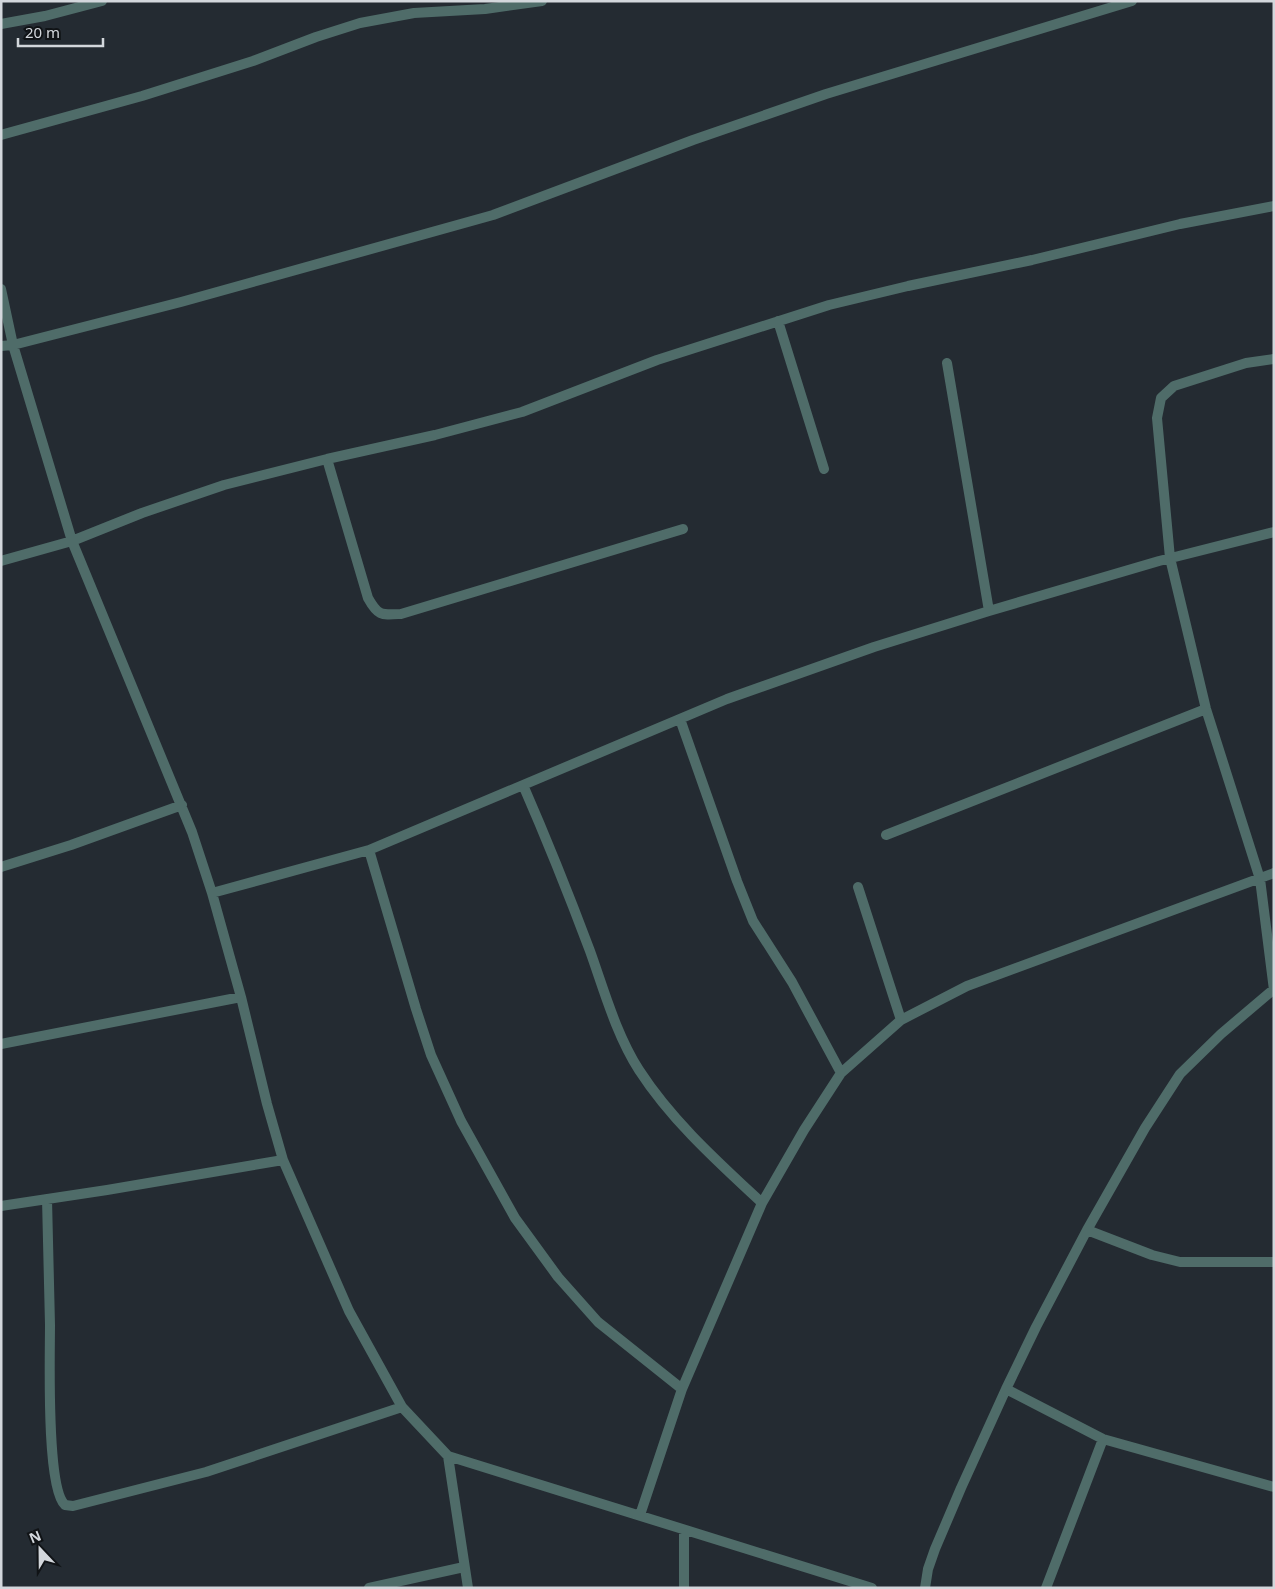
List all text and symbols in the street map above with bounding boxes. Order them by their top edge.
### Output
scale bar [18,15,102,47]
text: 20 m [25,22,60,42]
north arrow [15,1524,65,1574]
text: N [26,1526,44,1547]

